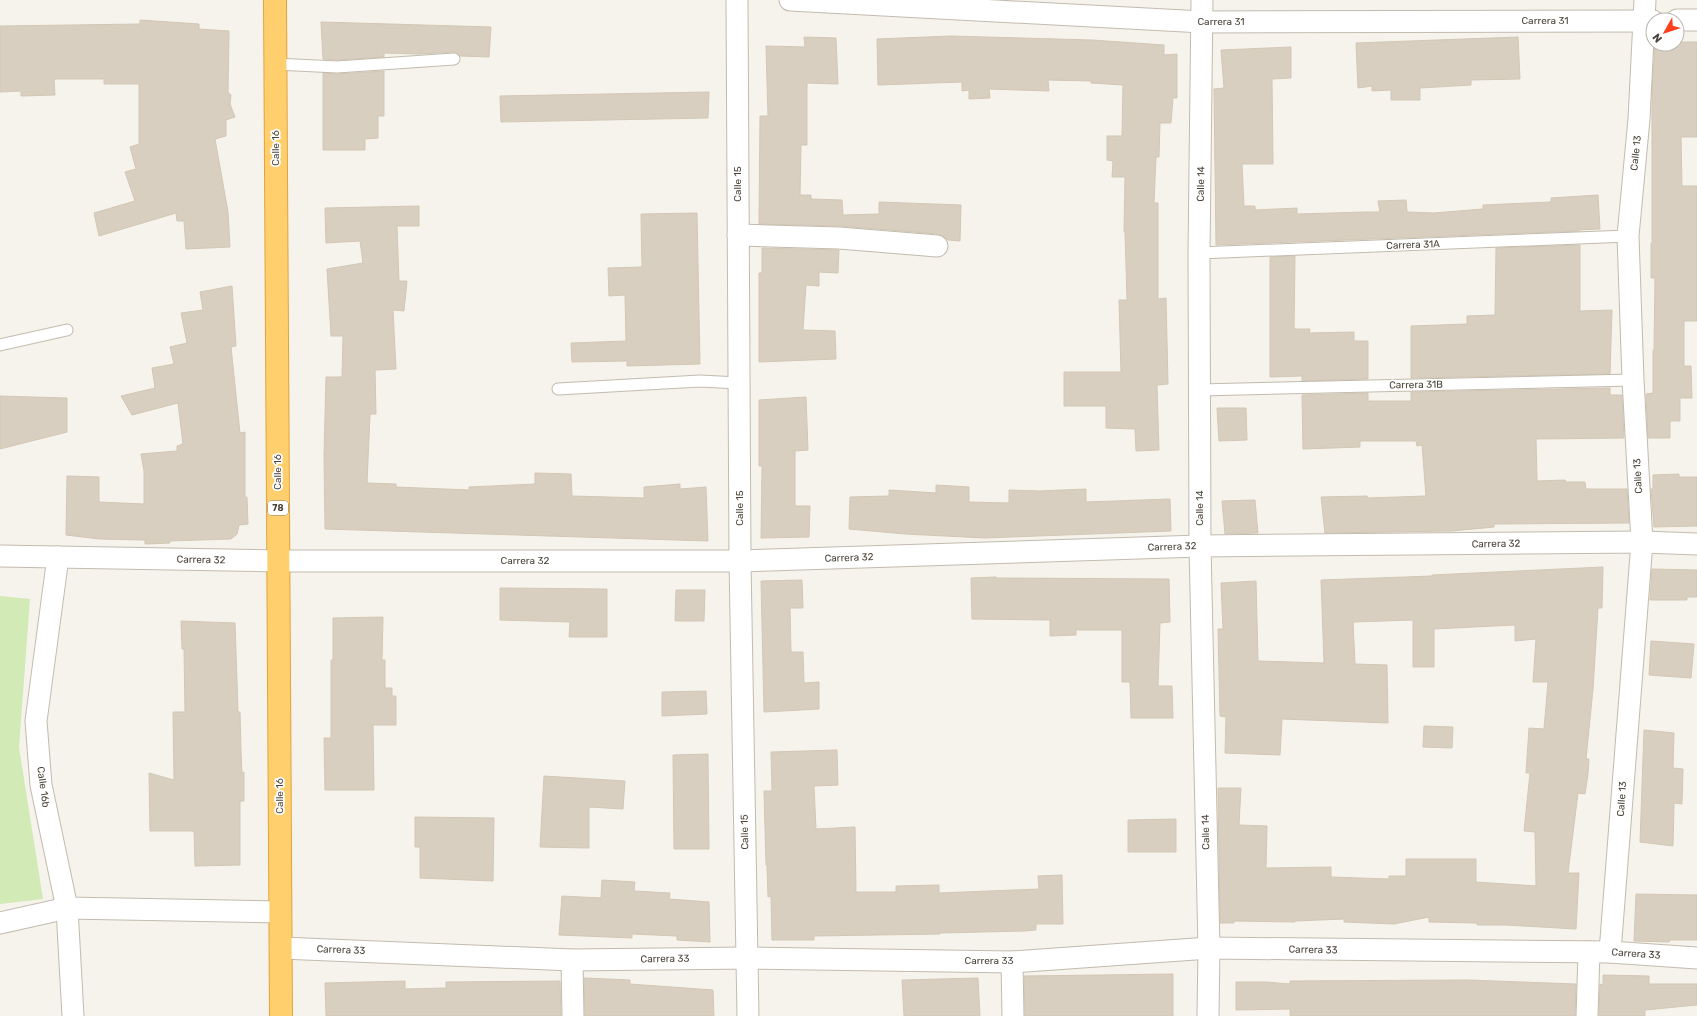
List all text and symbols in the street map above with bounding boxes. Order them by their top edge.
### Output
north arrow [1645,12,1685,52]
street label: Carrera 31 [1521,15,1569,27]
street label: Carrera 31 [1197,16,1245,28]
text: N [1650,31,1665,45]
street label: Calle 16 [270,130,282,166]
street label: Calle 13 [1628,135,1644,171]
street label: Calle 15 [732,166,744,202]
street label: Calle 14 [1195,166,1207,202]
street label: Carrera 31A [1386,238,1440,252]
street label: Carrera 31B [1389,379,1443,391]
street label: Calle 16 [272,454,284,490]
street label: Calle 13 [1631,458,1645,494]
street label: Calle 15 [734,490,746,526]
street label: Calle 14 [1194,490,1206,526]
road number: 78 [268,501,288,515]
street label: Carrera 32 [1471,538,1521,550]
street label: Carrera 32 [1147,540,1197,554]
street label: Carrera 32 [824,551,874,565]
street label: Carrera 32 [176,554,226,566]
street label: Carrera 32 [501,555,550,567]
street label: Calle 16b [34,766,52,808]
street label: Calle 16 [274,778,286,814]
street label: Calle 13 [1615,781,1629,817]
street label: Calle 15 [739,814,751,850]
street label: Calle 14 [1200,814,1212,850]
street label: Carrera 33 [316,943,366,957]
street label: Carrera 33 [1288,944,1338,956]
street label: Carrera 33 [1611,946,1661,962]
street label: Carrera 33 [640,953,690,965]
street label: Carrera 33 [965,955,1014,967]

